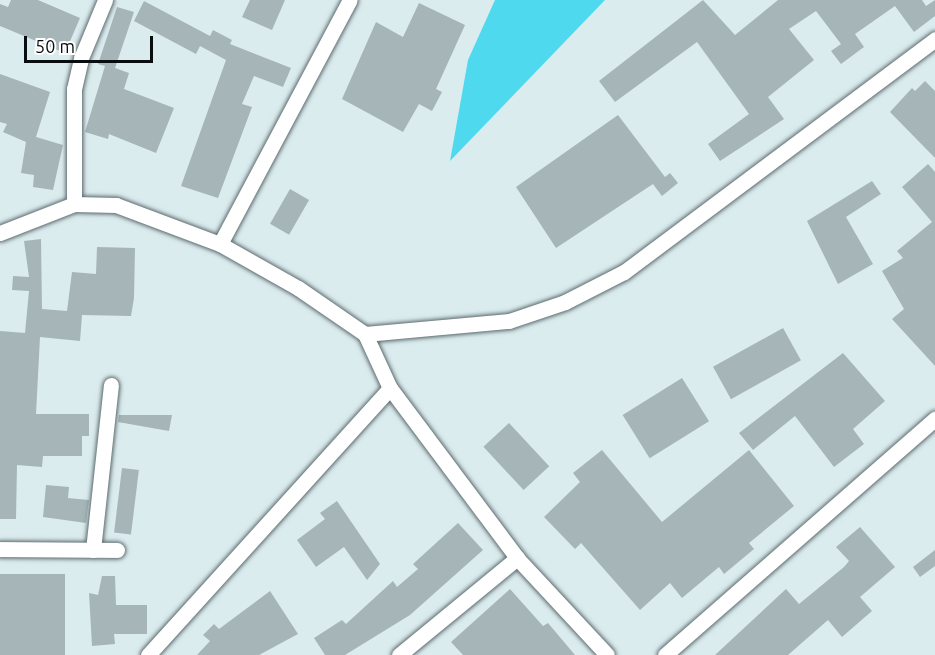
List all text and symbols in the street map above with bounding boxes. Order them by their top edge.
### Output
scale bar [27,24,156,62]
text: 50 m [35,36,75,56]

